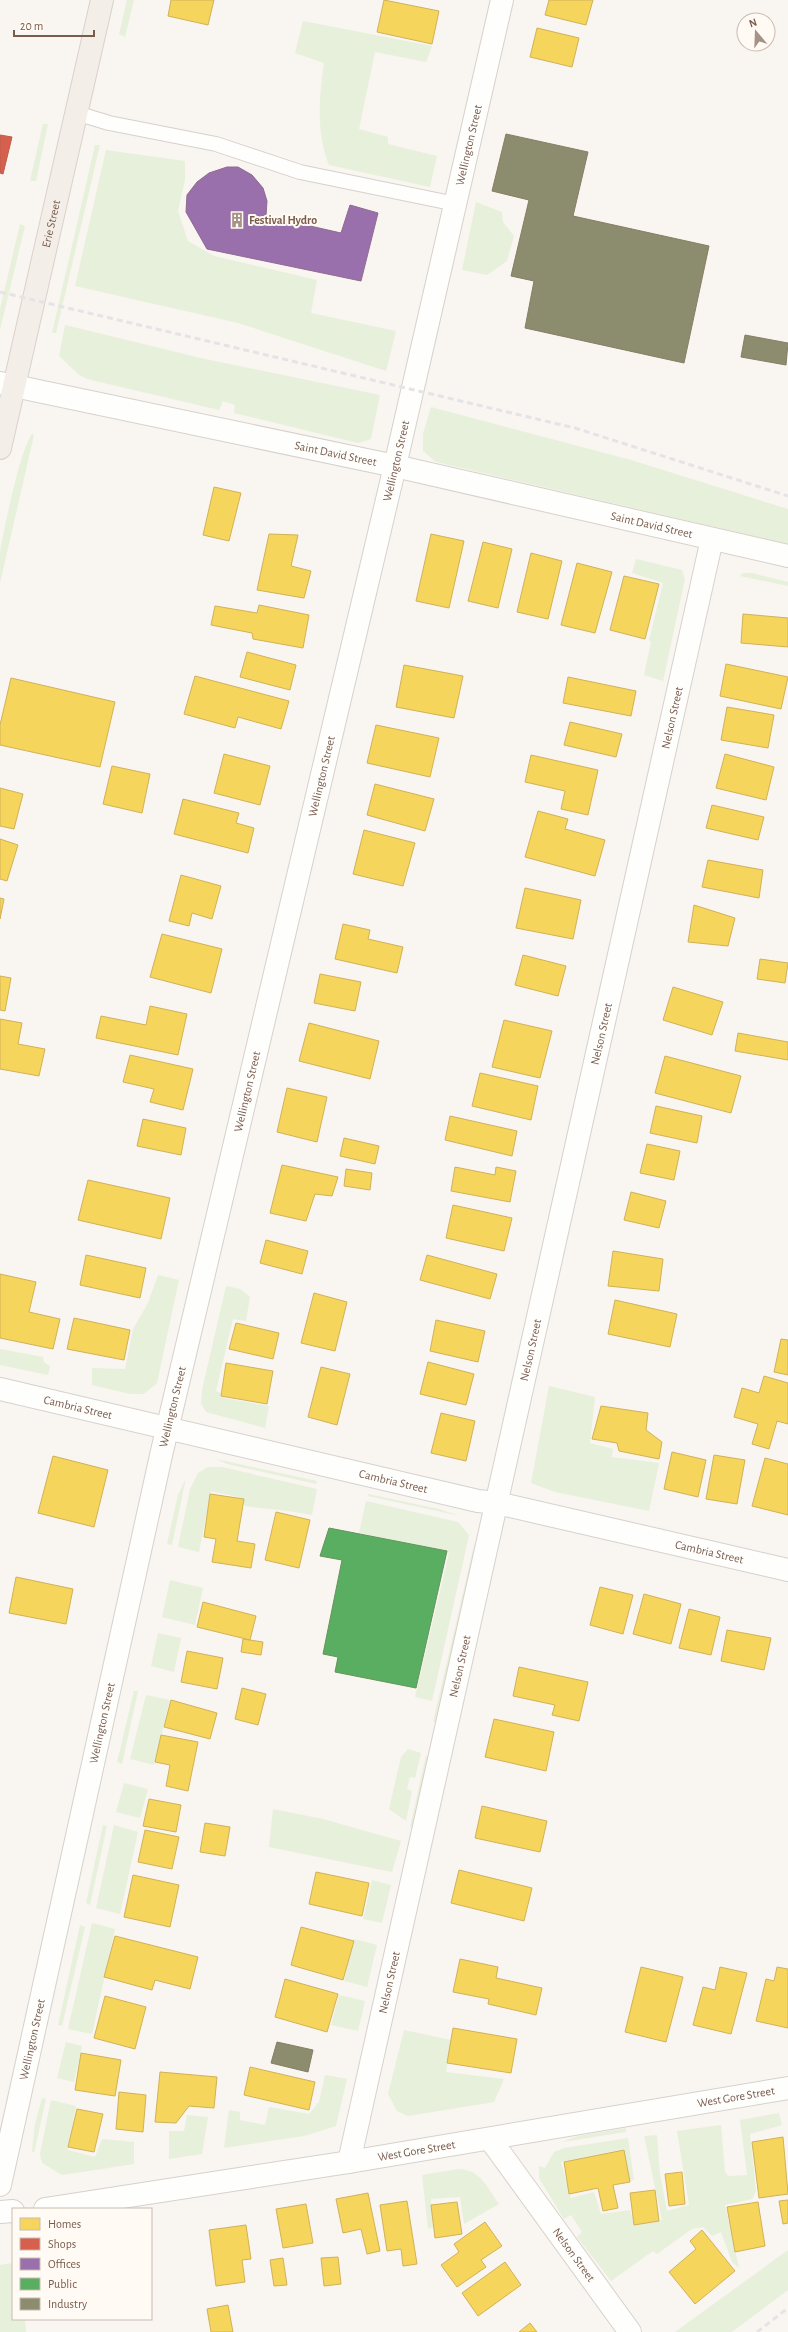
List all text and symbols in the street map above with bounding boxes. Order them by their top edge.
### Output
scale bar [14,12,94,38]
north arrow [736,12,776,52]
text: N [747,17,758,29]
text: 20 m [20,20,43,32]
street label: Wellington Street [454,103,484,187]
street label: Erie Street [40,199,62,249]
building icon: Festival Hydro [228,211,246,229]
place label: Festival Hydro [249,214,317,227]
street label: Wellington Street [381,419,411,503]
street label: Saint David Street [294,439,378,468]
street label: Saint David Street [610,510,694,540]
street label: Nelson Street [659,685,685,750]
street label: Wellington Street [306,735,337,818]
street label: Nelson Street [589,1002,614,1066]
street label: Wellington Street [232,1050,262,1133]
street label: Nelson Street [518,1318,543,1382]
street label: Wellington Street [157,1365,188,1448]
street label: Cambria Street [42,1393,113,1421]
street label: Cambria Street [358,1467,429,1495]
street label: Cambria Street [674,1538,745,1566]
street label: Nelson Street [447,1634,473,1698]
street label: Wellington Street [87,1681,117,1765]
street label: Nelson Street [376,1950,402,2015]
street label: Wellington Street [17,1998,47,2081]
street label: West Gore Street [696,2084,776,2109]
street label: West Gore Street [377,2138,456,2163]
legend [12,2208,152,2320]
text: Homes [48,2218,81,2230]
street label: Nelson Street [551,2226,597,2284]
text: Shops [48,2238,76,2250]
text: Offices [48,2258,81,2270]
text: Public [48,2278,77,2290]
text: Industry [48,2298,87,2311]

